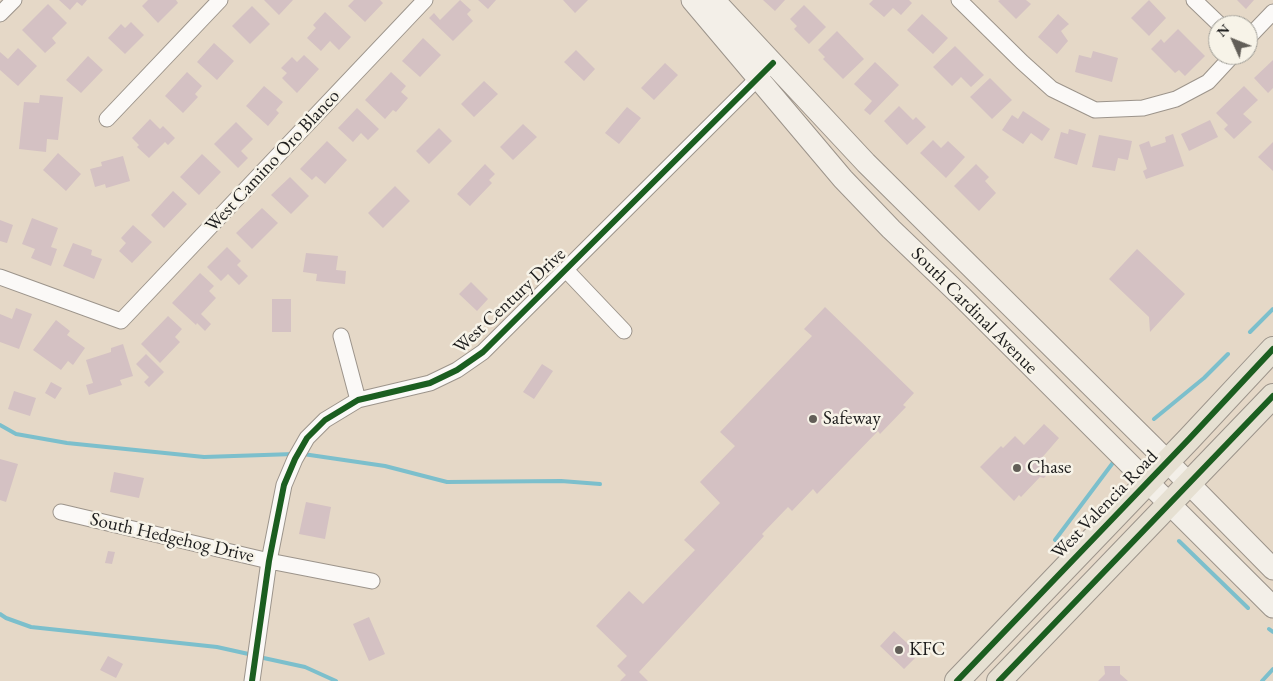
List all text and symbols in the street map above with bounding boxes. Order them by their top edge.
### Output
north arrow [1208,15,1258,65]
text: N [1213,20,1233,41]
street label: West Camino Oro Blanco [201,85,345,237]
street label: West Century Drive [449,243,571,359]
street label: South Cardinal Avenue [906,243,1042,379]
place label: Safeway [823,408,881,430]
marker: Safeway [807,413,819,425]
street label: West Valencia Road [1047,446,1163,564]
place label: Chase [1027,457,1071,479]
marker: Chase [1011,462,1023,474]
street label: South Hedgehog Drive [88,508,256,568]
place label: KFC [909,639,945,661]
marker: KFC [893,644,905,656]

